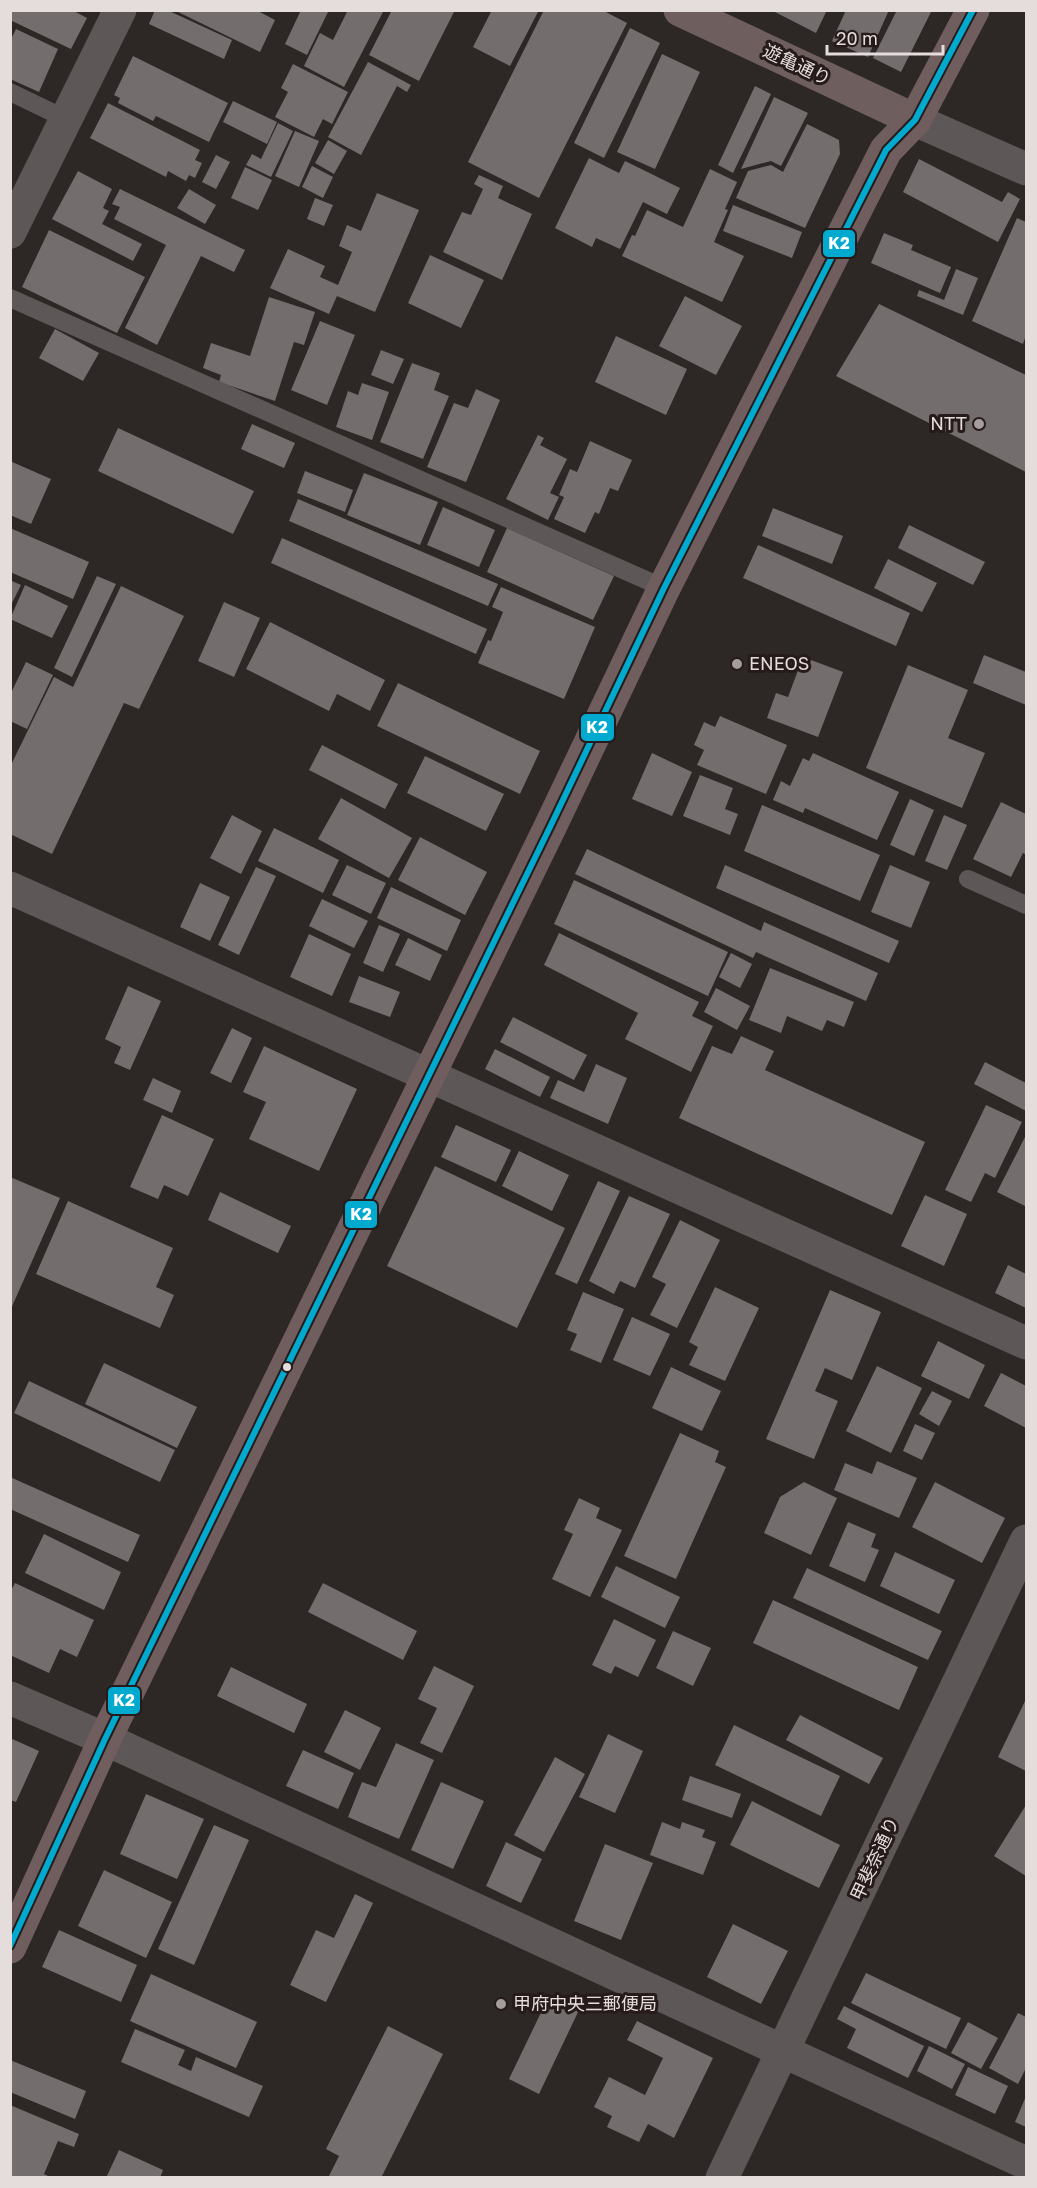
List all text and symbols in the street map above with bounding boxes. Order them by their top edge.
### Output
scale bar [827,18,942,56]
text: 20 m [836,27,878,49]
street label: 遊亀通り [760,39,835,89]
line badge: K2 [822,229,856,258]
text: K2 [828,233,850,253]
place label: NTT [930,412,967,434]
marker: NTT [972,417,986,431]
place label: ENEOS [749,652,809,674]
marker: ENEOS [730,657,744,671]
line badge: K2 [580,713,615,742]
text: K2 [586,717,608,737]
line badge: K2 [344,1200,378,1229]
text: K2 [350,1204,372,1224]
unlabelled marker [281,1361,293,1373]
line badge: K2 [107,1686,141,1715]
text: K2 [113,1690,135,1710]
street label: 甲斐奈通り [845,1813,903,1904]
place label: 甲府中央三郵便局 [513,1992,657,2014]
marker: 甲府中央三郵便局 [494,1997,508,2011]

